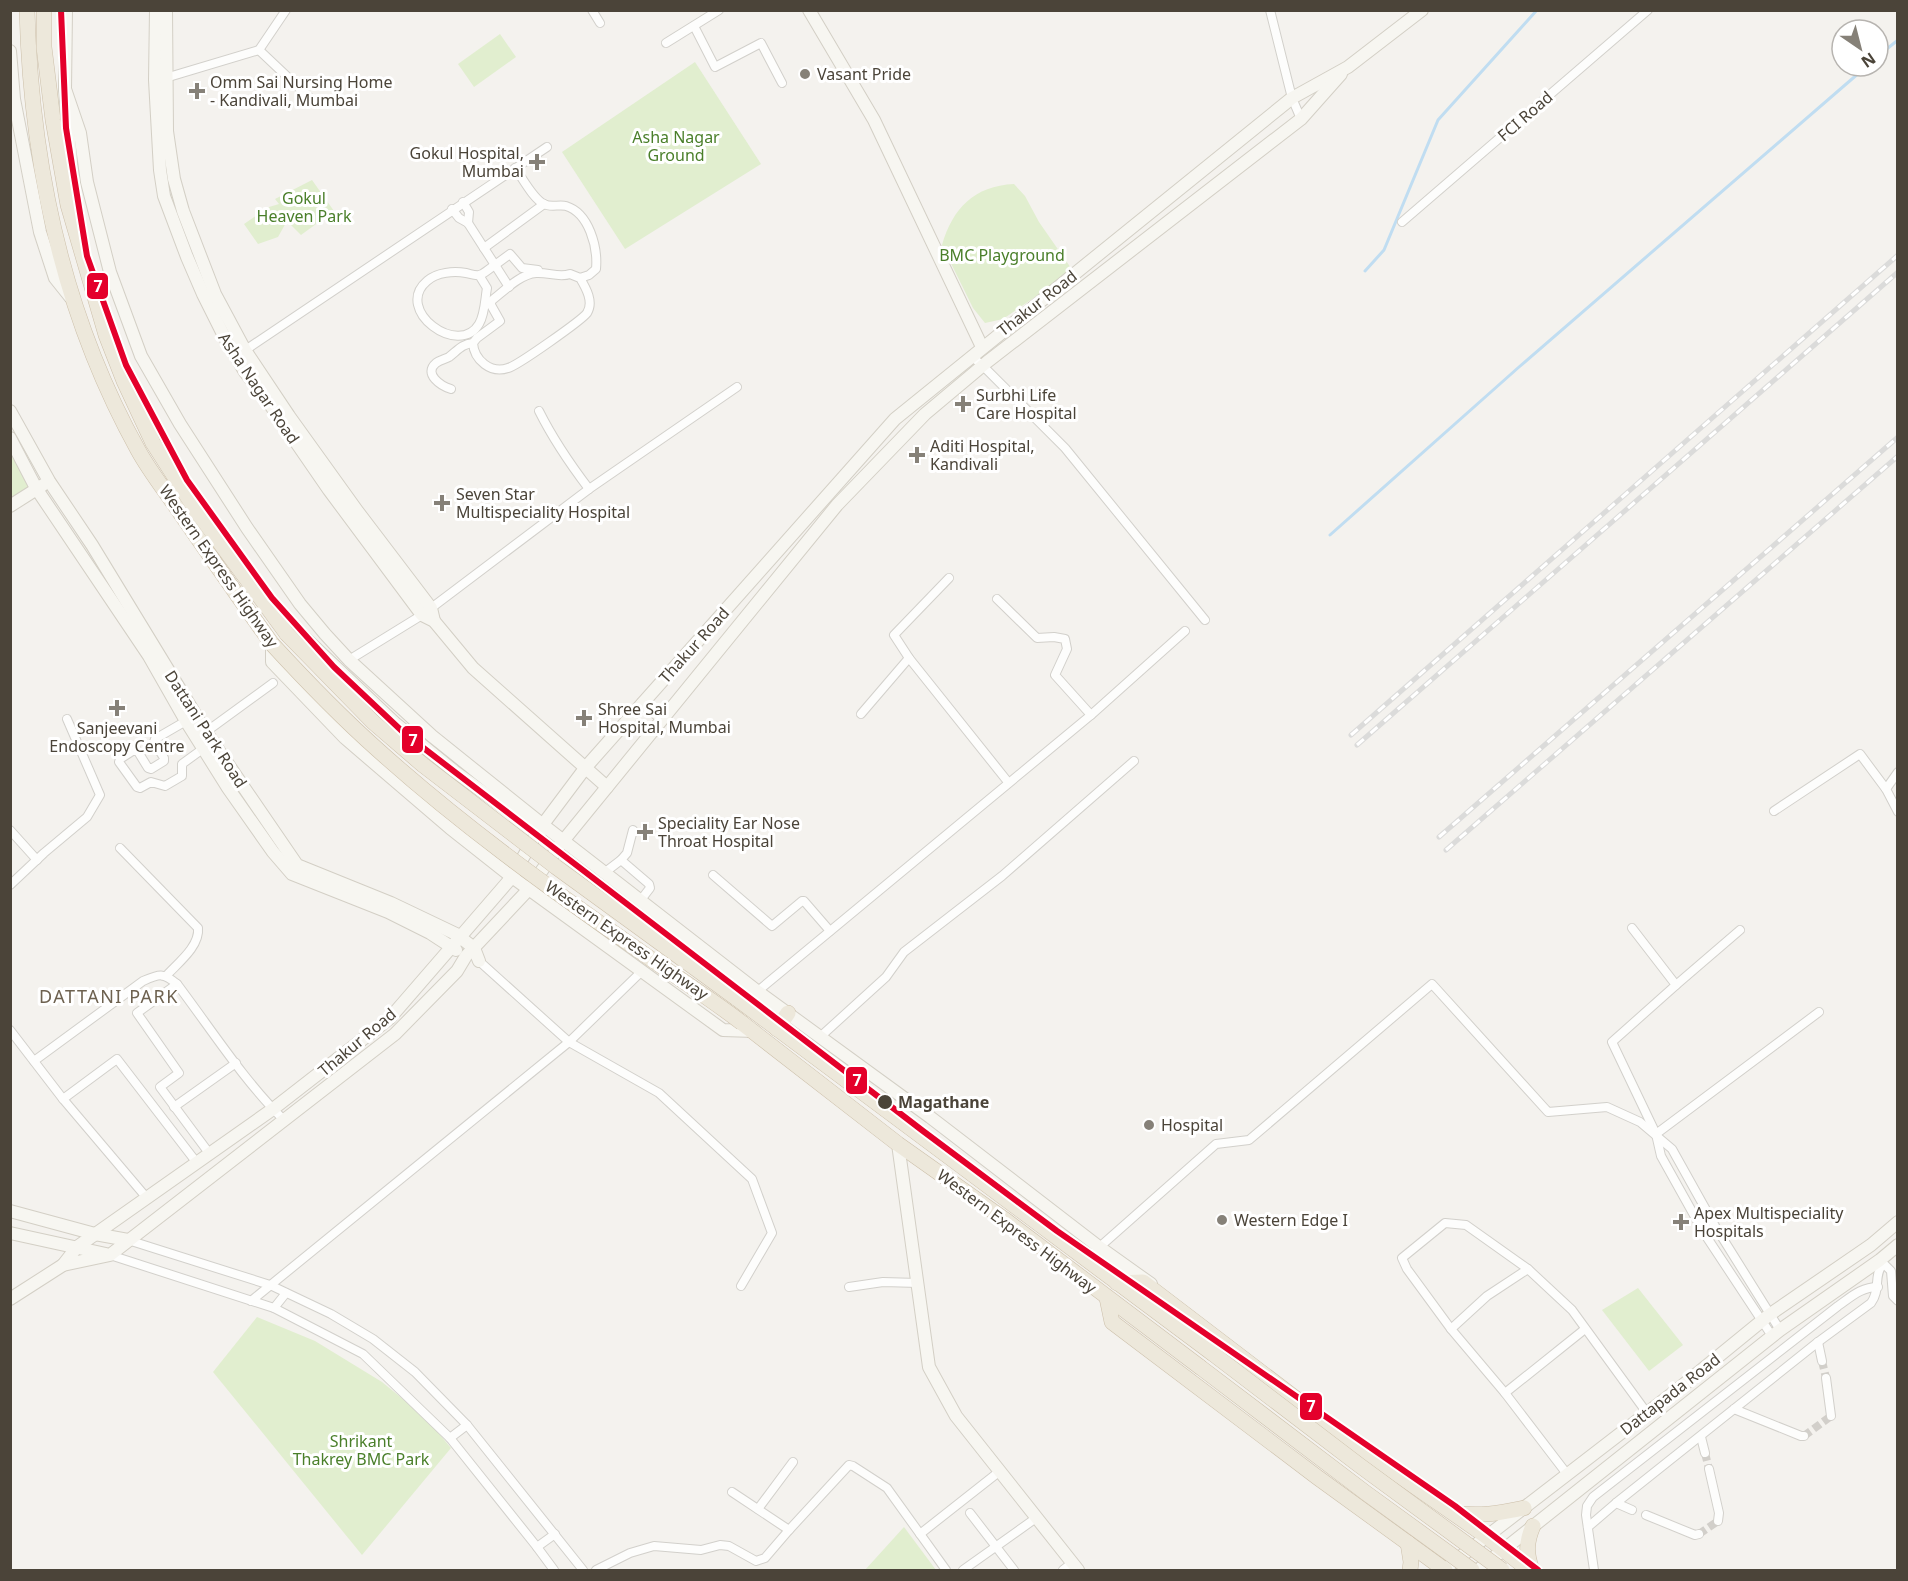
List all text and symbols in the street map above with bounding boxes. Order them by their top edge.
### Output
north arrow [1830,18,1890,78]
text: N [1857,48,1880,73]
place label: Vasant Pride [817,63,911,85]
marker: Vasant Pride [798,67,812,81]
place label: Omm Sai Nursing Home - Kandivali, Mumbai [210,71,392,111]
marker: Omm Sai Nursing Home - Kandivali, Mumbai [188,82,206,100]
street label: FCI Road [1493,86,1557,146]
park label: Asha Nagar Ground [632,126,720,166]
place label: Gokul Hospital, Mumbai [410,142,524,182]
marker: Gokul Hospital, Mumbai [528,153,546,171]
park label: Gokul Heaven Park [257,187,352,227]
park label: BMC Playground [939,244,1065,266]
street label: Thakur Road [993,265,1081,341]
line badge: 7 [86,272,109,300]
text: 7 [93,275,103,297]
street label: Asha Nagar Road [214,328,304,448]
place label: Surbhi Life Care Hospital [976,384,1077,424]
marker: Surbhi Life Care Hospital [954,395,972,413]
place label: Aditi Hospital, Kandivali [930,435,1035,475]
marker: Aditi Hospital, Kandivali [908,446,926,464]
street label: Western Express Highway [154,480,284,653]
place label: Seven Star Multispeciality Hospital [456,483,630,523]
marker: Seven Star Multispeciality Hospital [433,494,451,512]
street label: Thakur Road [654,602,734,688]
street label: Dattani Park Road [160,666,252,792]
place label: Shree Sai Hospital, Mumbai [598,698,731,738]
marker: Sanjeevani Endoscopy Centre [108,699,126,717]
marker: Shree Sai Hospital, Mumbai [575,709,593,727]
place label: Sanjeevani Endoscopy Centre [49,717,185,757]
line badge: 7 [401,725,424,754]
text: 7 [408,729,418,751]
place label: Speciality Ear Nose Throat Hospital [658,812,800,852]
marker: Speciality Ear Nose Throat Hospital [636,823,654,841]
street label: Western Express Highway [541,875,714,1005]
district label: DATTANI PARK [39,984,179,1008]
street label: Thakur Road [313,1003,401,1081]
line badge: 7 [845,1066,868,1095]
text: 7 [852,1069,862,1091]
place label: Magathane [898,1091,989,1113]
marker: Magathane [876,1093,894,1111]
place label: Hospital [1161,1114,1223,1136]
marker: Hospital [1142,1118,1156,1132]
street label: Western Express Highway [933,1164,1102,1299]
place label: Apex Multispeciality Hospitals [1694,1202,1844,1242]
place label: Western Edge I [1234,1209,1348,1231]
marker: Western Edge I [1215,1213,1229,1227]
marker: Apex Multispeciality Hospitals [1672,1213,1690,1231]
street label: Dattapada Road [1615,1348,1725,1440]
line badge: 7 [1299,1392,1323,1421]
text: 7 [1306,1395,1316,1417]
park label: Shrikant Thakrey BMC Park [293,1430,430,1470]

